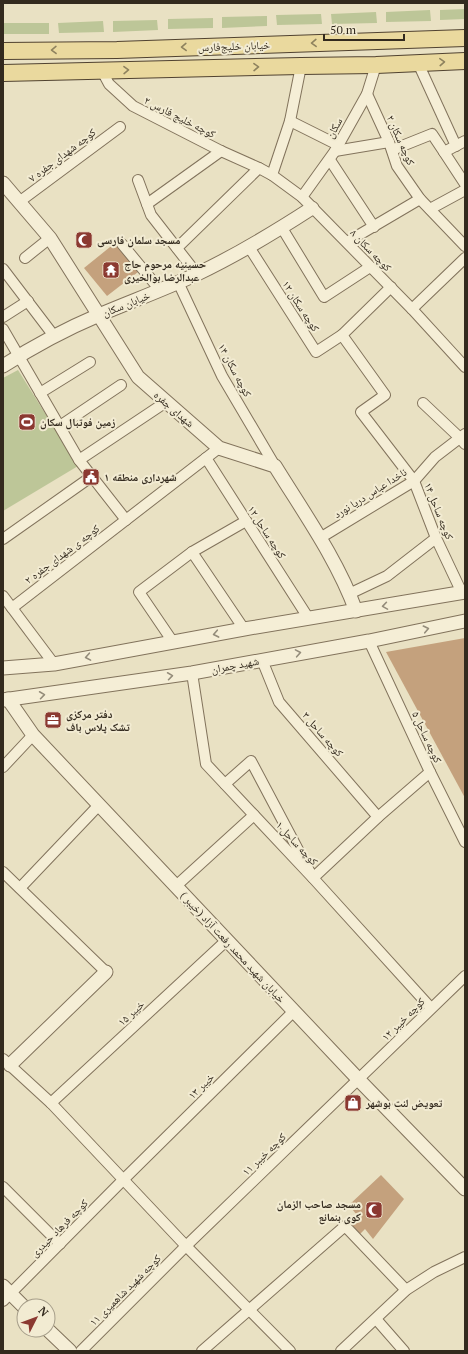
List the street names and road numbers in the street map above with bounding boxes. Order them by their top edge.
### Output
street label: خیابان خلیج‌فارس [198,38,270,54]
street label: کوچه خلیج فارس ۲ [142,93,219,141]
street label: کوچه سکان ۲ [384,113,418,168]
street label: سکان [323,115,345,141]
street label: کوچه شهدای جفره ۷ [25,125,99,185]
street label: کوچه سکان ۸ [347,226,395,274]
street label: کوچه سکان ۱۲ [279,278,323,335]
street label: خیابان سکان [100,288,152,320]
street label: کوچه سکان ۱۴ [215,341,255,399]
street label: شهدای جفره [151,388,197,430]
street label: ناخدا عباس دریا نورد [331,465,409,521]
street label: کوچه ساحل ۱۴ [421,480,457,542]
street label: کوچه ساحل ۱۲ [245,503,290,562]
street label: کوچه ی شهدای جفره ۲ [22,521,103,587]
street label: شهید چمران [210,654,260,676]
street label: کوچه ساحل ۳ [300,708,347,760]
street label: کوچه ساحل ۵ [409,709,445,766]
street label: کوچه ساحل ۱ [273,818,321,868]
street label: ( خیبر) خیابان شهید محمد رفعت آزاد [178,888,288,1006]
street label: کوچه خیبر ۱۲ [378,994,428,1044]
street label: خیبر ۱۵ [115,997,147,1029]
street label: خیبر ۱۳ [185,1070,217,1102]
street label: کوچه خیبر ۱۱ [239,1129,289,1178]
street label: کوچه فرهاد حیدری [27,1196,91,1260]
street label: کوچه شهید شاهمیری ۱۱ [86,1251,164,1329]

